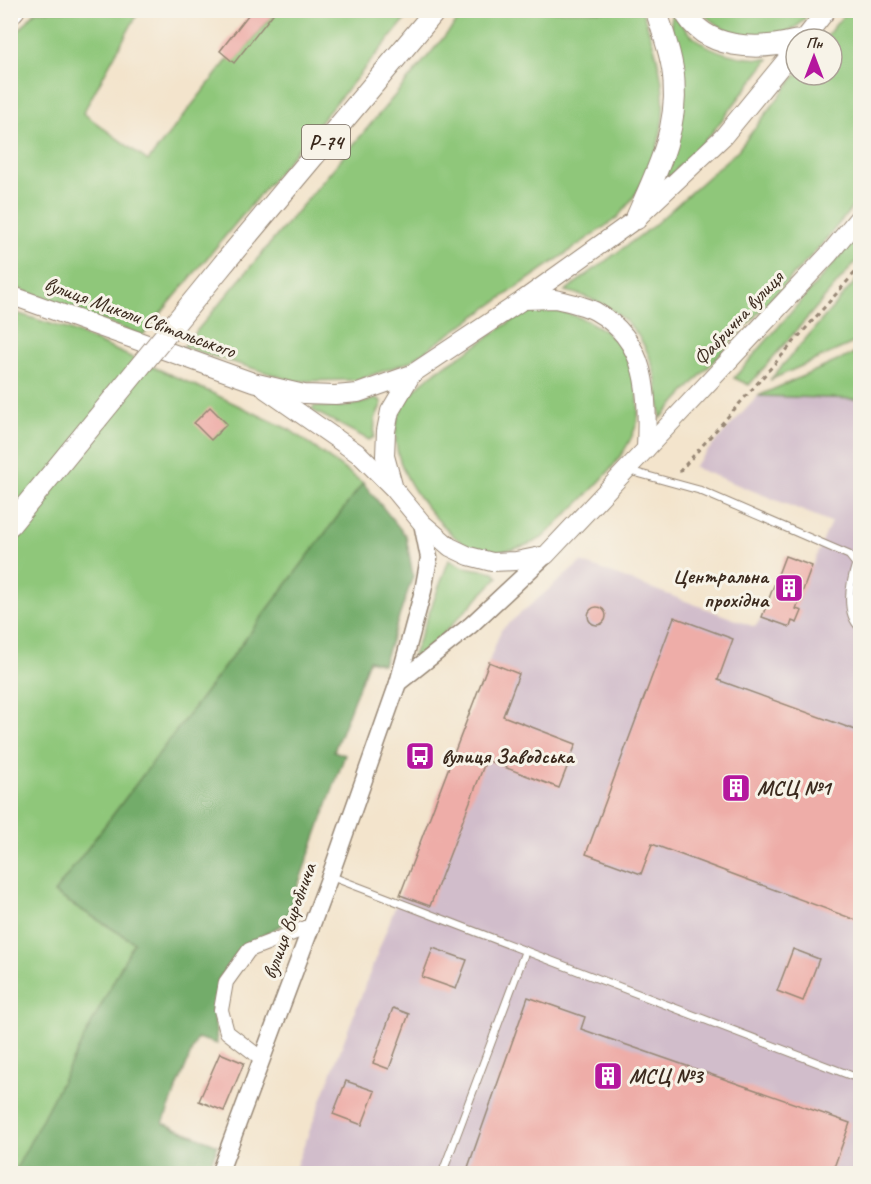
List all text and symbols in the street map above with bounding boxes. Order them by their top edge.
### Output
north arrow [784,27,844,87]
text: Пн [806,33,823,53]
road number: Р-74 [302,125,350,159]
street label: Фабрична вулиця [687,264,790,371]
street label: вулиця Миколи Світальського [41,270,241,364]
place label: Центральна прохідна [673,563,770,613]
building icon: Центральна прохідна [773,572,805,604]
bus stop icon: вулиця Заводська [404,740,436,772]
place label: вулиця Заводська [441,743,575,769]
building icon: МСЦ №1 [720,772,752,804]
place label: МСЦ №1 [757,775,833,801]
street label: вулиця Виробнича [256,858,323,982]
building icon: МСЦ №3 [592,1060,624,1092]
place label: МСЦ №3 [629,1063,705,1089]

